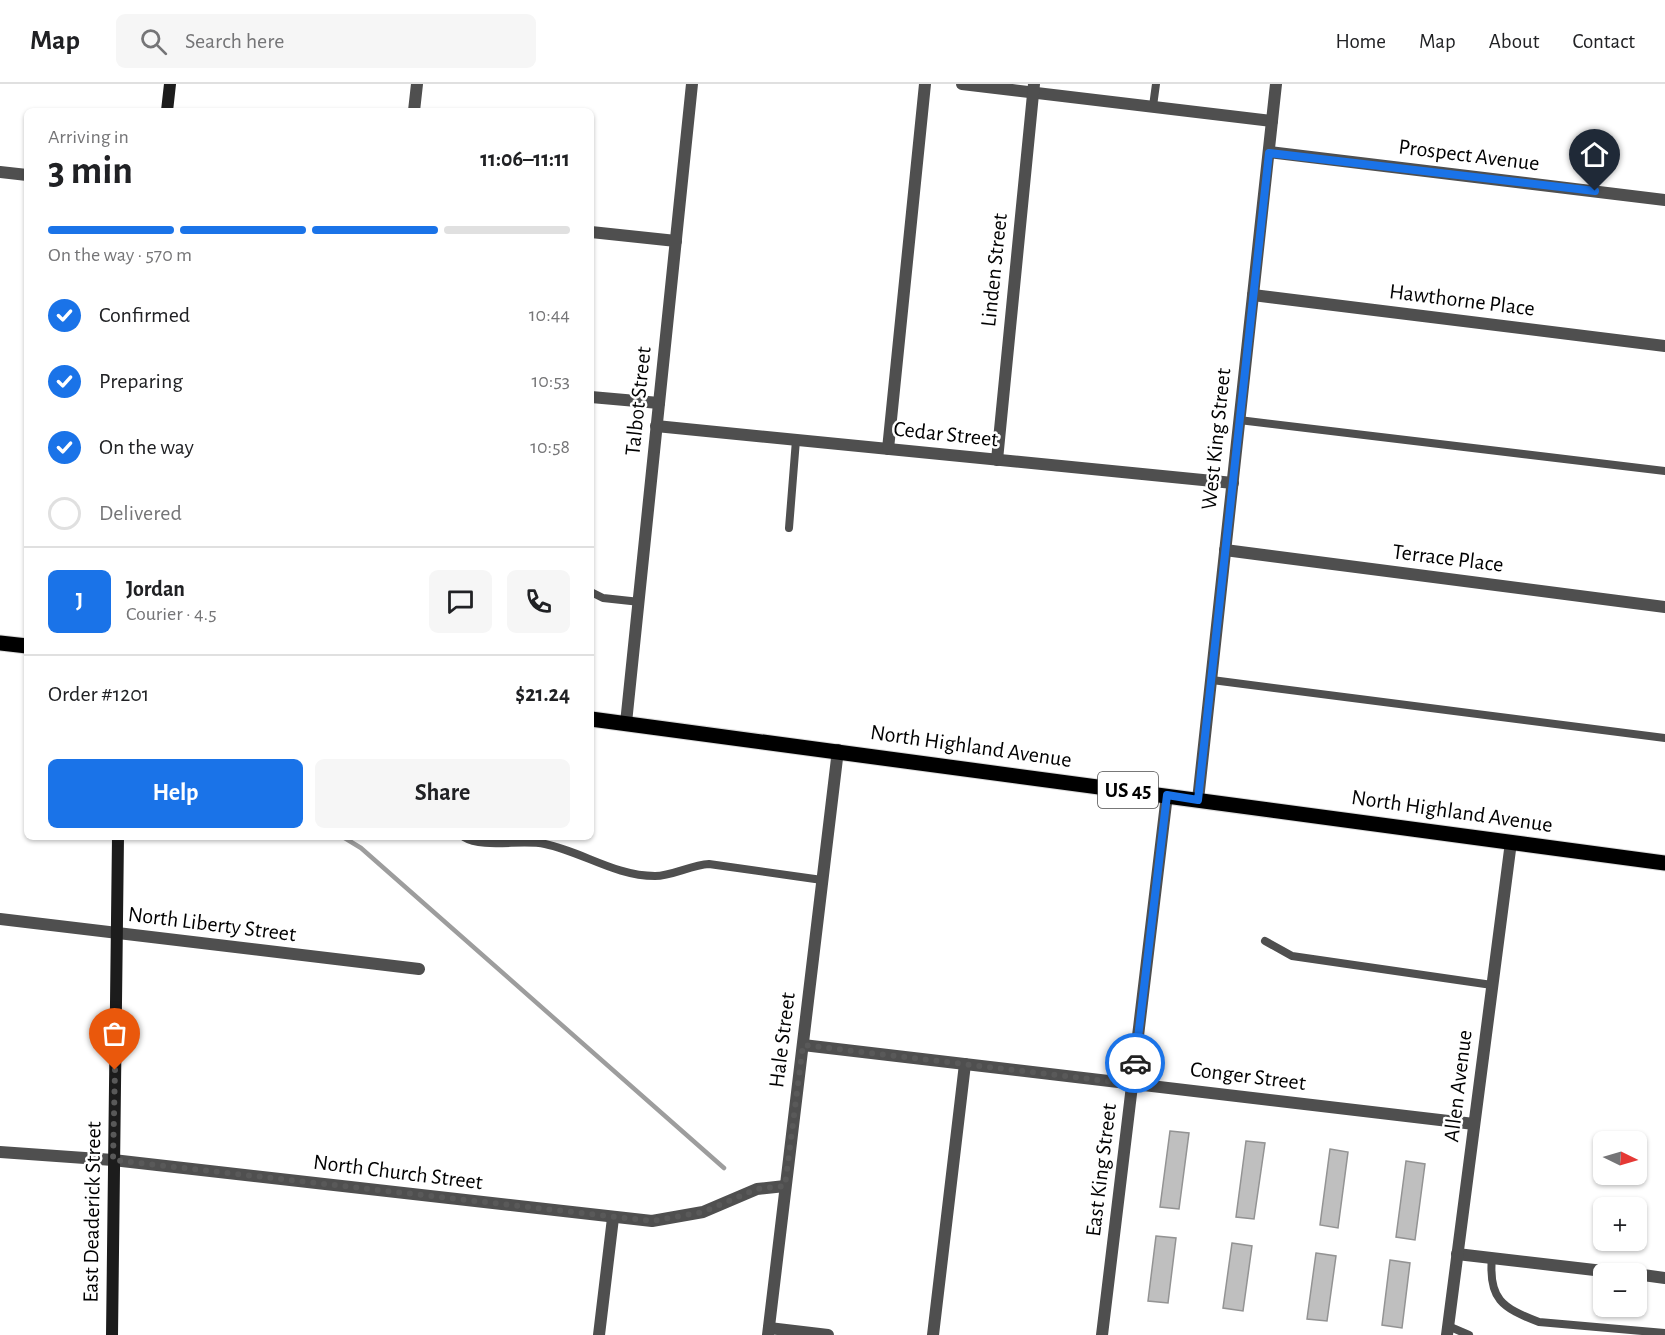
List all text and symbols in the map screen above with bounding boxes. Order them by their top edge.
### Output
search box [116,14,536,68]
icon: search [137,25,170,58]
text: Map [30,27,80,55]
text: Search here [185,30,284,52]
text: Home [1335,31,1386,52]
text: Map [1419,31,1456,52]
text: About [1489,31,1539,52]
text: Contact [1572,31,1635,52]
text: Arriving in [48,127,129,147]
pin [1569,129,1620,191]
street label: Prospect Avenue [1397,135,1541,175]
icon: home [1578,138,1611,171]
text: 11:06–11:11 [480,148,570,170]
text: 3 min [48,152,133,191]
street label: Linden Street [977,212,1011,328]
text: On the way · 570 m [48,245,192,265]
street label: Hawthorne Place [1388,280,1536,320]
icon: check [48,299,81,332]
text: Confirmed [99,304,190,326]
text: 10:44 [529,305,570,325]
street label: Talbot Street [621,345,655,457]
icon: check [48,365,81,398]
street label: West King Street [1198,367,1234,511]
text: Preparing [99,370,183,392]
text: 10:53 [531,371,570,391]
street label: Cedar Street [893,418,999,450]
icon: check [48,431,81,464]
text: On the way [99,436,194,458]
text: 10:58 [530,437,570,457]
text: Delivered [99,502,182,524]
street label: Terrace Place [1391,540,1505,576]
button: chat [429,570,492,633]
button: phone [507,570,570,633]
text: Jordan [126,578,185,600]
text: J [76,590,83,612]
text: Courier · 4.5 [126,604,217,624]
text: Order #1201 [48,683,149,705]
text: $21.24 [515,683,570,705]
street label: North Highland Avenue [869,721,1073,771]
button: Help [48,759,303,828]
button: Share [315,759,570,828]
road number: US 45 [1098,772,1158,808]
street label: North Highland Avenue [1350,786,1554,836]
street label: North Liberty Street [127,903,297,945]
street label: Hale Street [765,991,799,1089]
pin [89,1008,140,1070]
icon: bag [98,1017,131,1050]
street label: Allen Avenue [1440,1029,1476,1143]
courier [1105,1033,1165,1093]
icon: car [1119,1047,1152,1080]
street label: Conger Street [1189,1058,1307,1094]
street label: East King Street [1082,1102,1120,1238]
street label: East Deaderick Street [79,1121,105,1303]
north arrow [1593,1131,1647,1185]
map controls [1593,1131,1647,1317]
street label: North Church Street [312,1151,484,1193]
button: + [1593,1197,1647,1251]
button: − [1593,1263,1647,1317]

